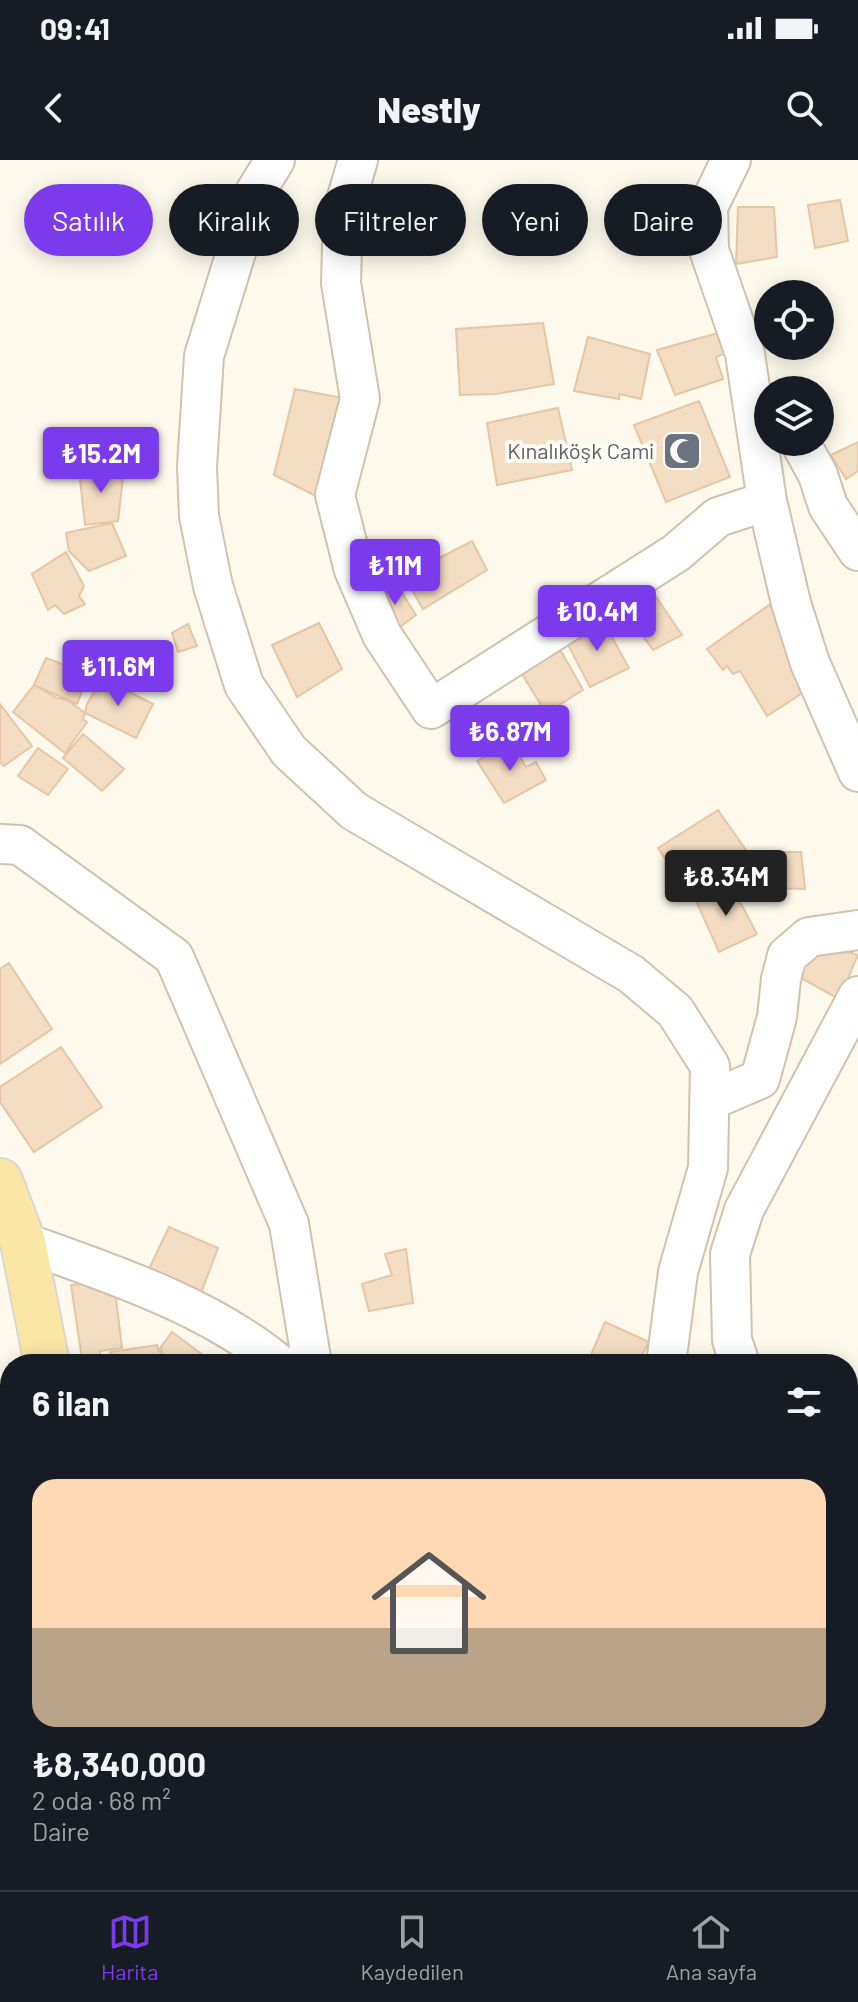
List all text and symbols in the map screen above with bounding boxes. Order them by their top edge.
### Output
text: 09:41 [40,10,110,46]
icon: back [32,86,76,130]
icon: search [782,86,826,130]
text: Nestly [377,87,481,130]
chip: Satılık [24,184,153,256]
chip: Kiralık [169,184,299,256]
chip: Filtreler [315,184,466,256]
chip: Yeni [482,184,588,256]
chip: Daire [604,184,722,256]
map controls [754,280,834,456]
button: locate [754,280,834,360]
button: layers [754,376,834,456]
pin: ₺15.2M [36,427,166,495]
mosque icon: Kınalıköşk Cami [661,430,703,472]
text: ₺15.2M [61,437,141,468]
place label: Kınalıköşk Cami [507,437,654,463]
pin: ₺11M [348,539,442,607]
text: ₺11M [368,549,422,580]
pin: ₺10.4M [532,585,662,653]
text: ₺10.4M [556,595,638,626]
pin: ₺11.6M [53,640,183,708]
text: ₺11.6M [80,650,156,681]
pin: ₺6.87M [445,705,575,773]
text: ₺6.87M [468,715,552,746]
pin: ₺8.34M [661,850,791,918]
text: ₺8.34M [683,860,769,891]
icon: filters [782,1380,826,1424]
text: 6 ilan [32,1382,110,1423]
icon: home [357,1531,501,1675]
text: ₺8,340,000 [32,1743,206,1784]
text: 2 oda · 68 m² [32,1784,171,1815]
text: Daire [32,1815,90,1846]
tab: Harita [101,1910,159,1984]
tab: Kaydedilen [360,1910,464,1984]
tab: Ana sayfa [666,1910,757,1984]

